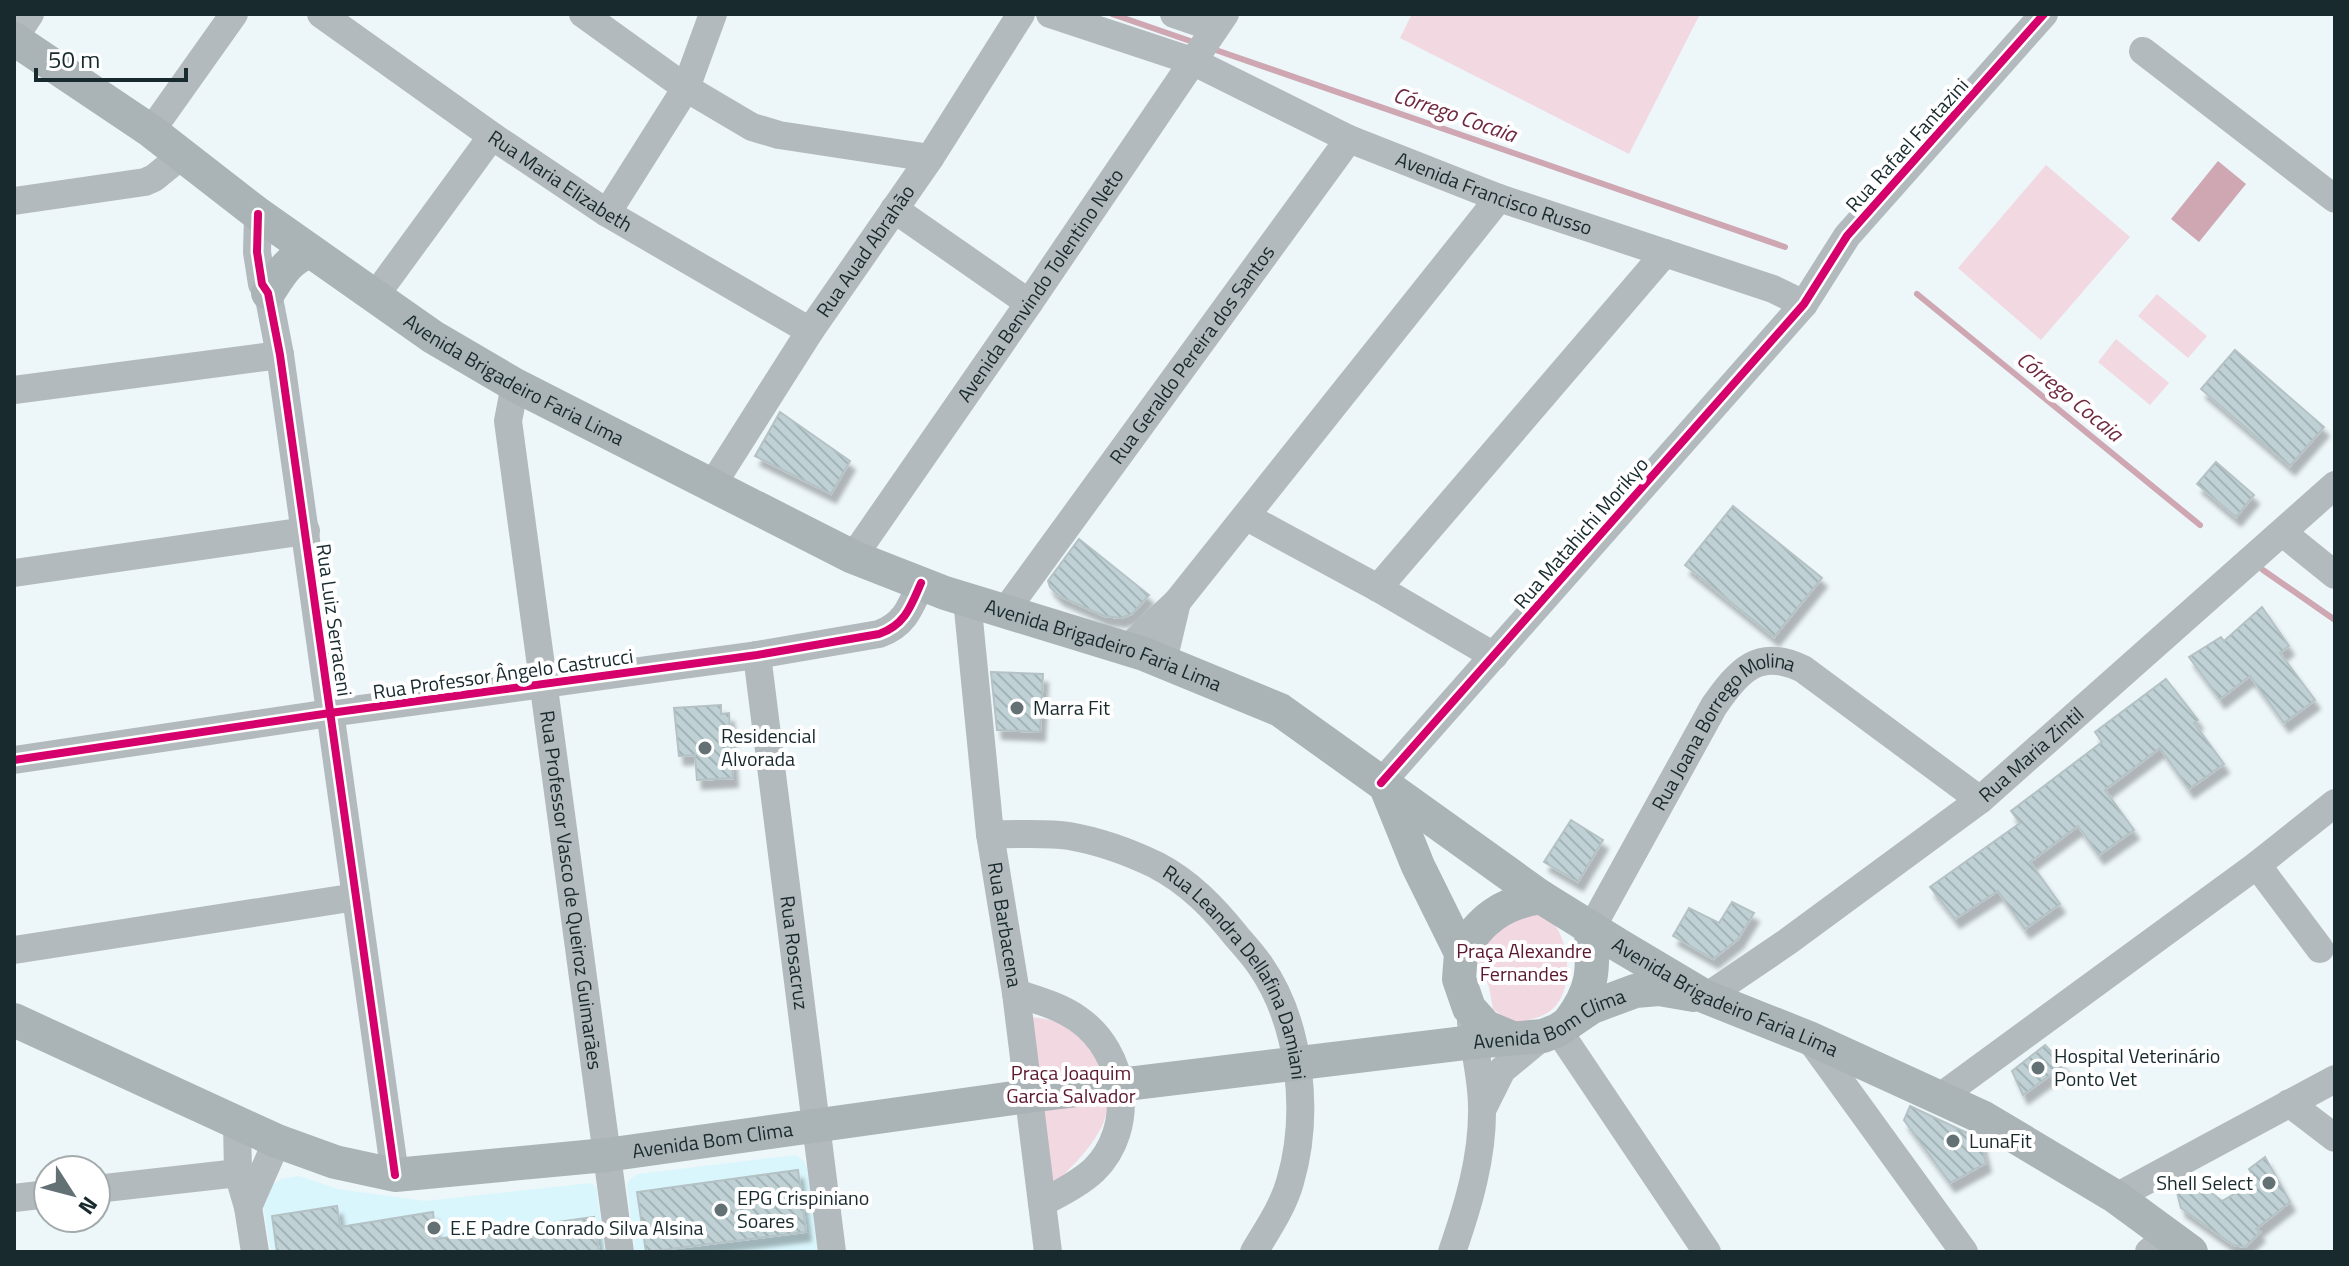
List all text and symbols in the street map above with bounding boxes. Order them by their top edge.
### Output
scale bar [36,32,186,82]
text: 50 m [48,41,100,77]
street label: Rua Rafael Fantazini [1838,71,1976,219]
water label: Córrego Cocaia [1389,77,1523,152]
street label: Rua Maria Elizabeth [482,122,639,240]
street label: Avenida Francisco Russo [1391,143,1597,243]
street label: Avenida Benvindo Tolentino Neto [949,162,1131,408]
street label: Rua Auad Abrahão [808,178,922,324]
street label: Rua Geraldo Pereira dos Santos [1101,238,1282,470]
street label: Avenida Brigadeiro Faria Lima [398,305,630,453]
water label: Córrego Cocaia [2009,342,2132,451]
street label: Rua Matahichi Morikyo [1506,450,1656,616]
street label: Rua Luiz Serraceni [308,542,361,698]
street label: Avenida Brigadeiro Faria Lima [981,590,1227,699]
street label: Rua Professor Ângelo Castrucci [371,640,635,707]
street label: Rua Joana Borrego Molina [1643,645,1800,816]
place label: Marra Fit [1033,692,1110,723]
marker: Marra Fit [1008,699,1026,717]
street label: Rua Maria Zintil [1971,699,2090,810]
street label: Rua Professor Vasco de Queiroz Guimarães [532,708,611,1072]
place label: Residencial Alvorada [721,720,816,774]
marker: Residencial Alvorada [696,739,714,757]
street label: Rua Leandra Dellafina Damiani [1157,856,1315,1081]
street label: Rua Barbacena [980,860,1031,990]
street label: Rua Rosacruz [772,894,817,1011]
street label: Avenida Brigadeiro Faria Lima [1606,929,1844,1064]
park label: Praça Alexandre Fernandes [1456,935,1592,989]
street label: Avenida Bom Clima [1472,980,1630,1057]
place label: Hospital Veterinário Ponto Vet [2054,1040,2220,1094]
park label: Praça Joaquim Garcia Salvador [1006,1057,1136,1111]
marker: Hospital Veterinário Ponto Vet [2029,1059,2047,1077]
street label: Avenida Bom Clima [630,1113,795,1166]
place label: LunaFit [1969,1125,2032,1156]
marker: LunaFit [1944,1132,1962,1150]
north arrow [32,1154,112,1234]
place label: Shell Select [2156,1167,2253,1198]
marker: Shell Select [2260,1174,2278,1192]
place label: EPG Crispiniano Soares [737,1182,869,1236]
text: N [70,1190,106,1222]
marker: EPG Crispiniano Soares [712,1201,730,1219]
place label: E.E Padre Conrado Silva Alsina [450,1212,704,1243]
marker: E.E Padre Conrado Silva Alsina [425,1219,443,1237]

